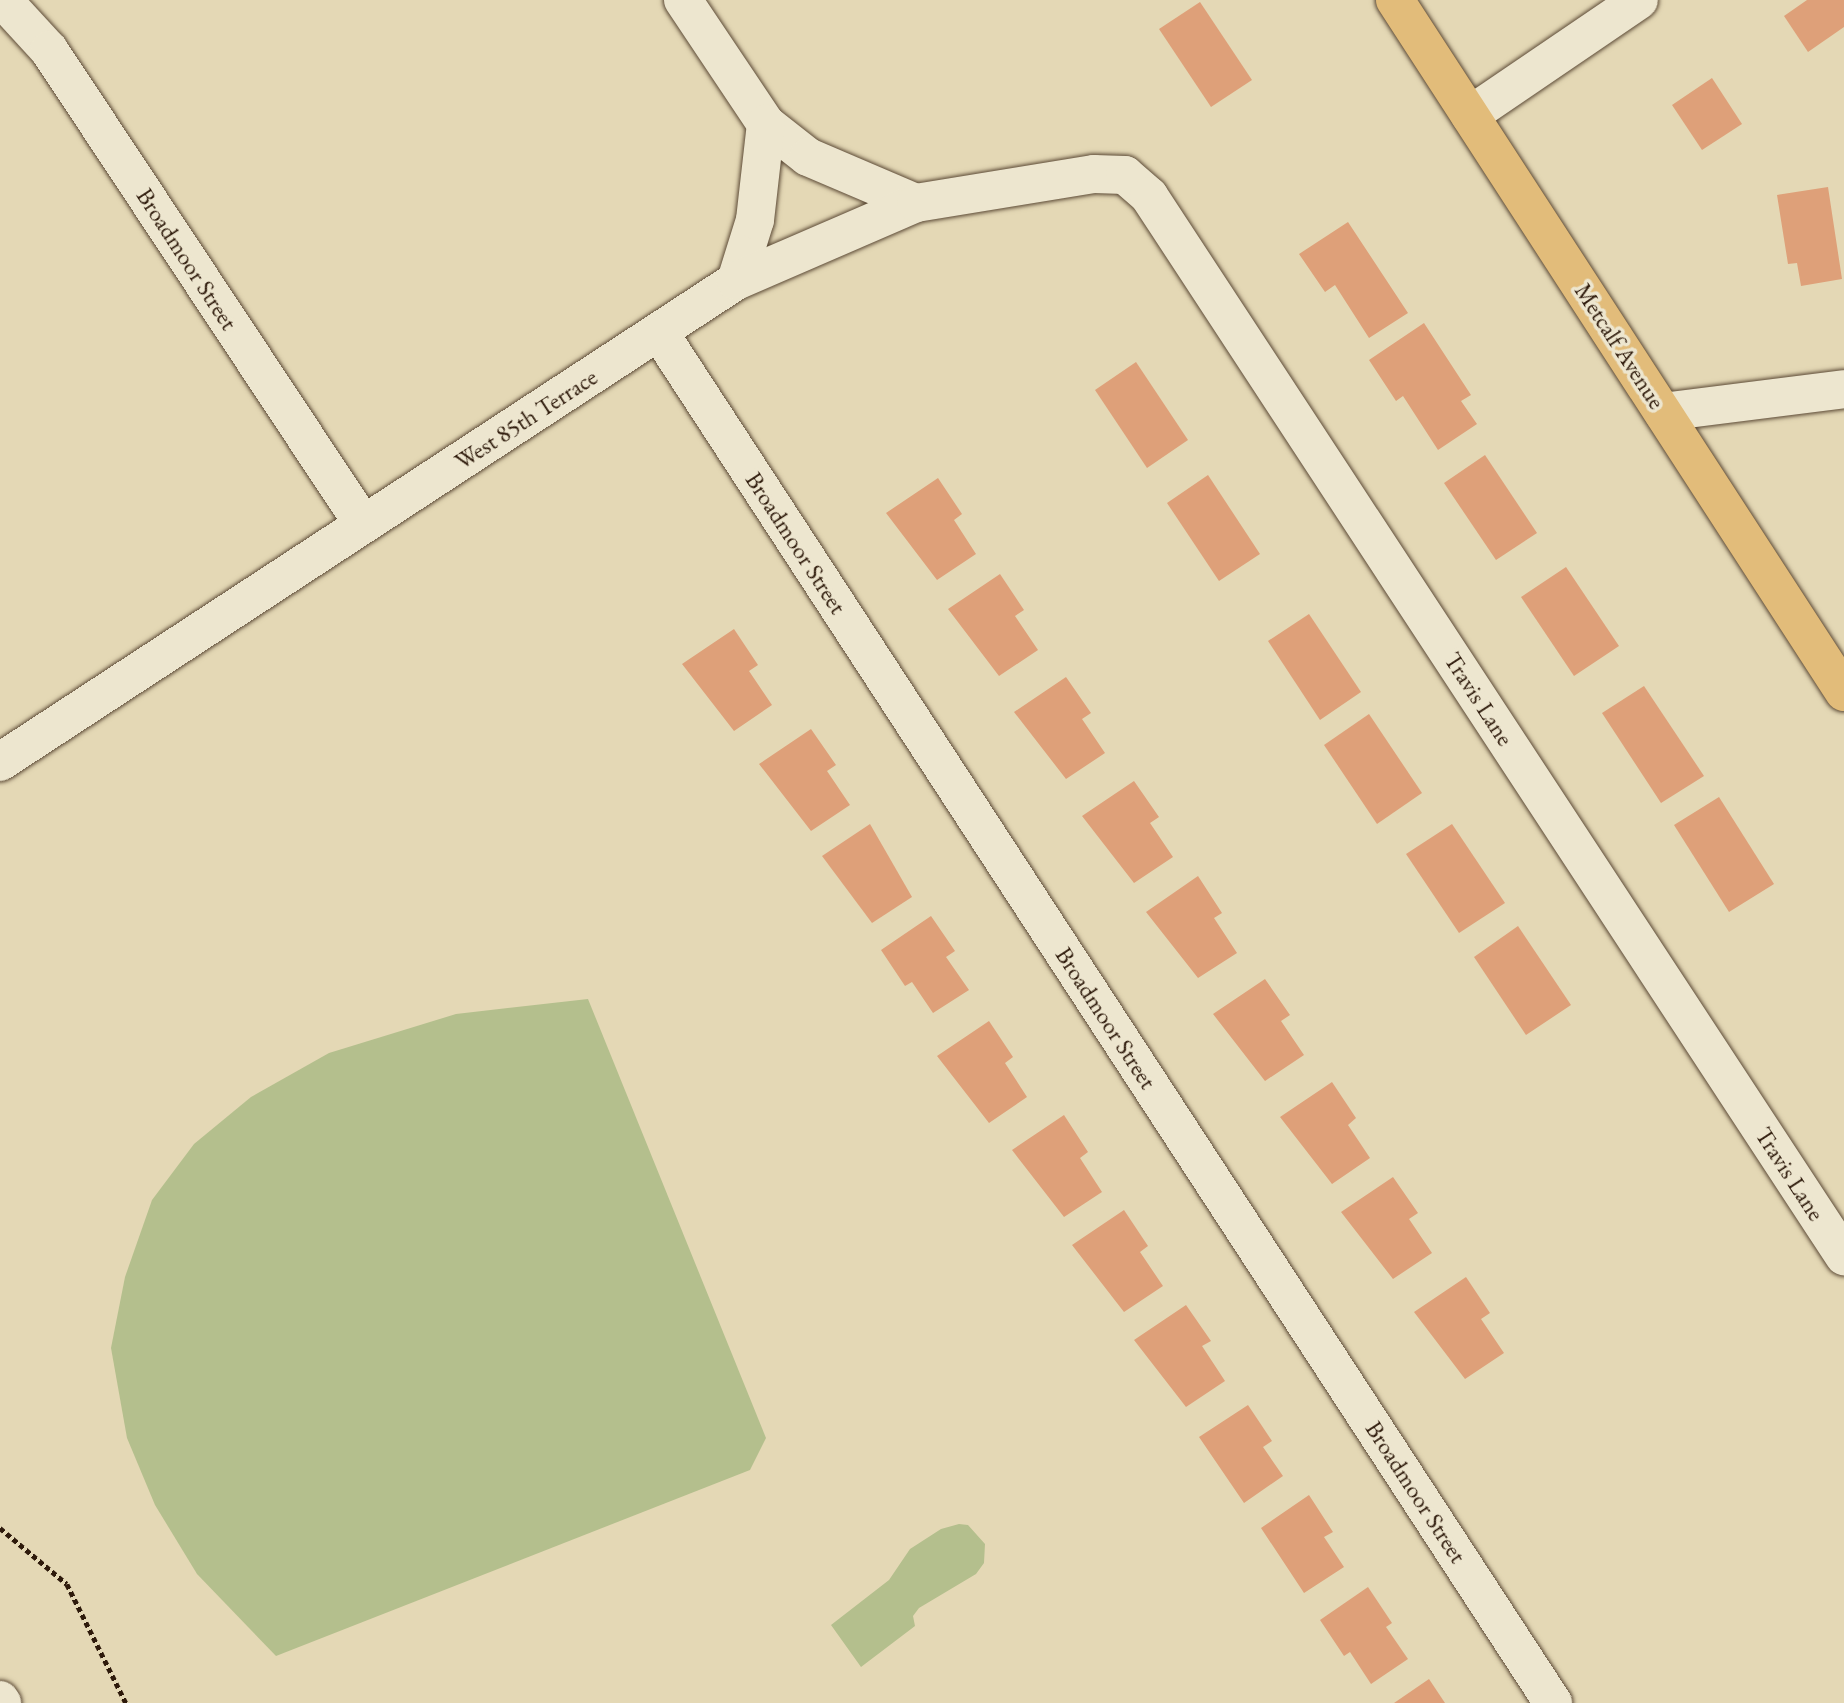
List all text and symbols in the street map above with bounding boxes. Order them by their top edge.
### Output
street label: Broadmoor Street [130,183,244,335]
street label: Metcalf Avenue [1569,278,1671,414]
street label: West 85th Terrace [449,362,603,476]
street label: Broadmoor Street [739,467,853,619]
street label: Travis Lane [1438,647,1520,751]
street label: Broadmoor Street [1049,942,1163,1094]
street label: Travis Lane [1749,1122,1831,1226]
street label: Broadmoor Street [1359,1416,1473,1568]

